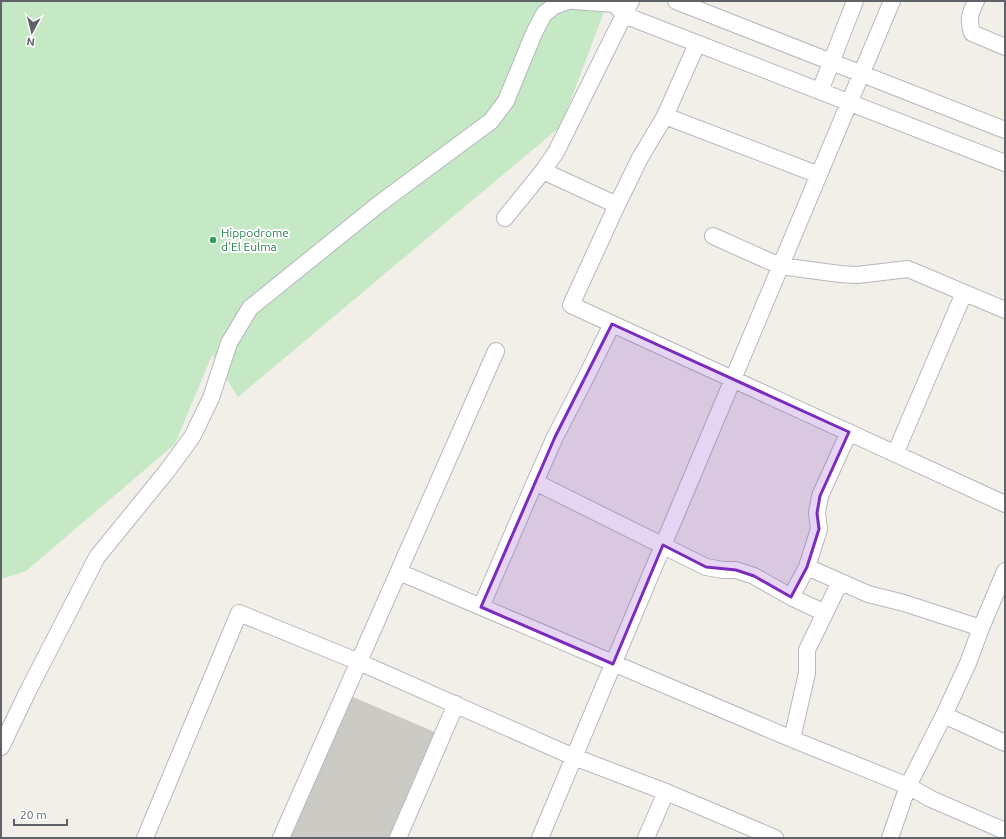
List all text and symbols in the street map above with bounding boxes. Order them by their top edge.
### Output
north arrow [12,12,52,52]
text: N [26,35,36,48]
place label: Hippodrome d'El Eulma [221,226,289,253]
marker: Hippodrome d'El Eulma [208,235,218,245]
scale bar [14,801,67,827]
text: 20 m [20,808,47,821]

